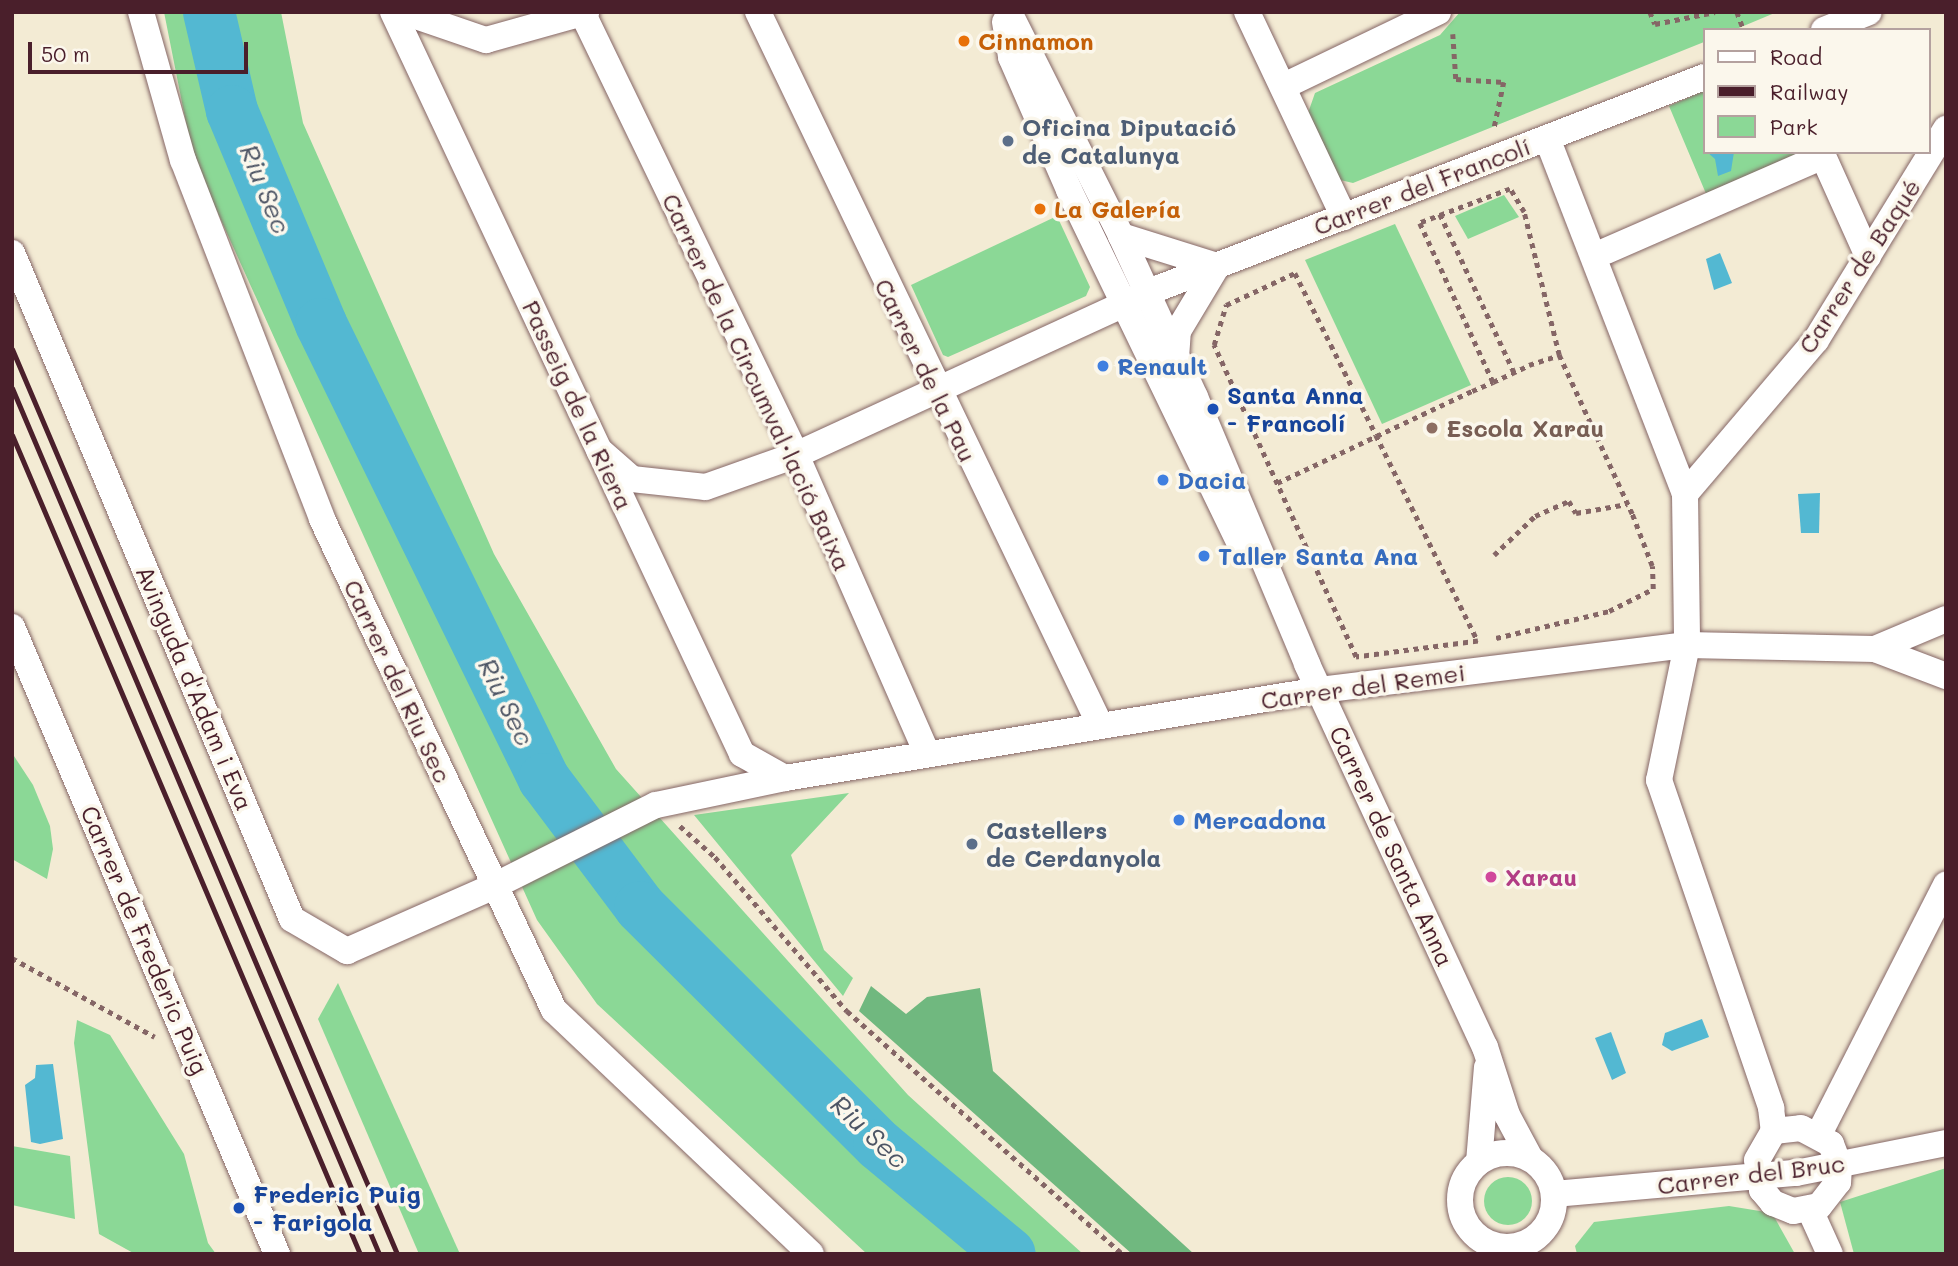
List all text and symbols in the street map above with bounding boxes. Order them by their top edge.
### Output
place label: Cinnamon [978,27,1094,55]
scale bar [32,28,252,72]
legend [1702,28,1930,154]
marker: Cinnamon [956,33,972,49]
text: 50 m [41,40,90,67]
text: Road [1770,43,1822,70]
text: Railway [1770,78,1849,105]
place label: Oficina Diputació de Catalunya [1022,113,1236,169]
text: Park [1770,113,1818,140]
street label: Carrer del Francolí [1309,131,1535,241]
marker: Oficina Diputació de Catalunya [1000,133,1016,149]
water label: Riu Sec [233,140,297,238]
street label: Carrer de Baqué [1792,174,1926,358]
street label: Carrer de la Circumval·lació Baixa [657,189,857,575]
place label: La Galería [1054,195,1181,223]
marker: La Galería [1032,201,1048,217]
street label: Carrer de la Pau [869,274,983,466]
street label: Passeig de la Riera [517,296,639,514]
place label: Renault [1117,352,1207,380]
marker: Renault [1095,358,1111,374]
place label: Santa Anna - Francolí [1227,381,1364,437]
marker: Santa Anna - Francolí [1205,401,1221,417]
place label: Escola Xarau [1446,414,1604,442]
marker: Escola Xarau [1424,420,1440,436]
place label: Dacia [1177,466,1246,494]
marker: Dacia [1155,472,1171,488]
place label: Taller Santa Ana [1218,542,1418,570]
marker: Taller Santa Ana [1196,548,1212,564]
street label: Avinguda d'Adam i Eva [130,561,260,815]
street label: Carrer del Riu Sec [338,575,458,787]
water label: Riu Sec [472,653,540,751]
street label: Carrer del Remei [1259,657,1467,715]
street label: Carrer de Santa Anna [1324,721,1460,971]
street label: Carrer de Frederic Puig [75,801,215,1079]
place label: Mercadona [1193,806,1327,834]
marker: Mercadona [1171,812,1187,828]
place label: Castellers de Cerdanyola [986,816,1161,872]
marker: Castellers de Cerdanyola [964,836,980,852]
place label: Xarau [1505,863,1577,891]
marker: Xarau [1483,869,1499,885]
water label: Riu Sec [824,1089,914,1175]
street label: Carrer del Bruc [1656,1148,1846,1200]
place label: Frederic Puig - Farigola [253,1180,421,1236]
marker: Frederic Puig - Farigola [231,1200,247,1216]

